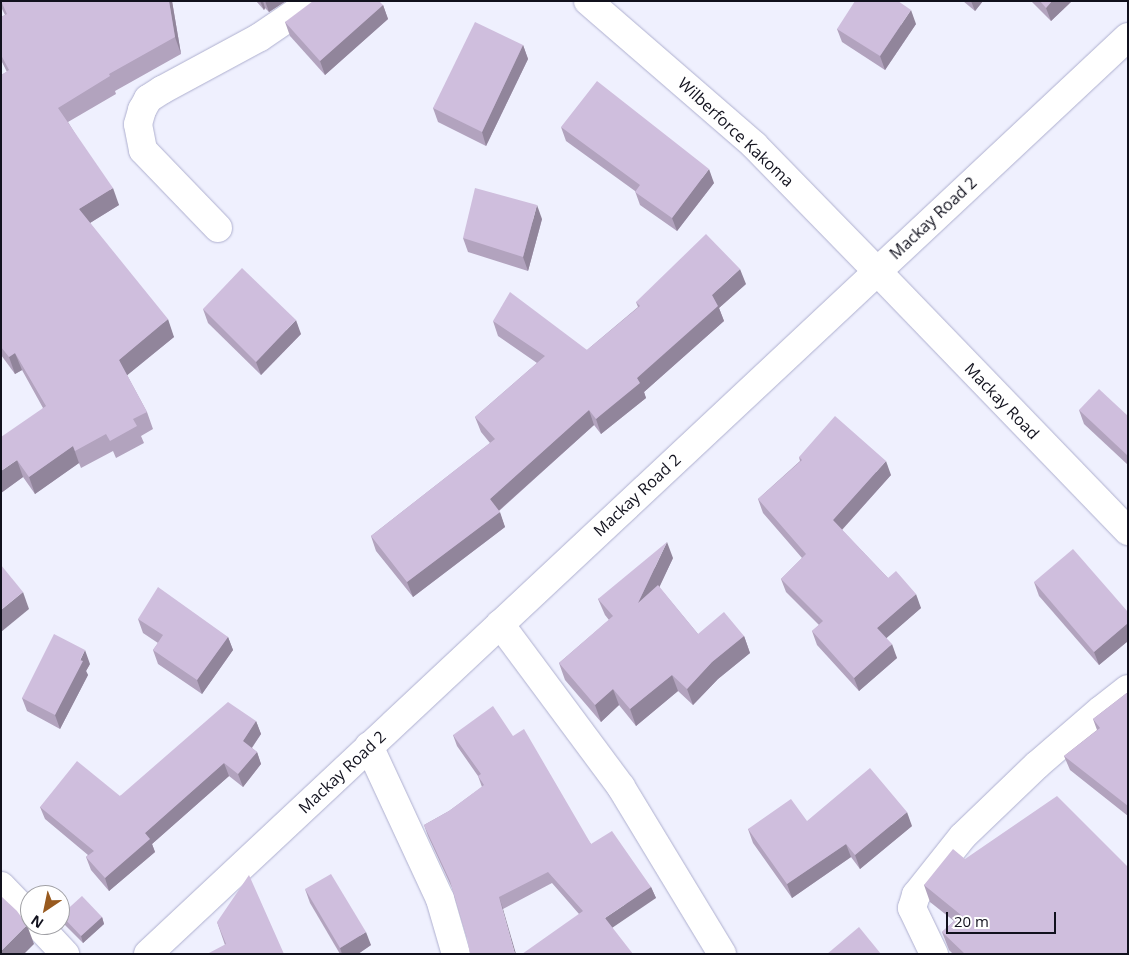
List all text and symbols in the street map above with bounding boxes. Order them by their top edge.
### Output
street label: Wilberforce Kakoma [674,74,798,190]
street label: Mackay Road 2 [886,173,980,263]
street label: Mackay Road [961,359,1043,443]
street label: Mackay Road 2 [590,450,684,540]
street label: Mackay Road 2 [295,727,389,817]
north arrow [20,885,70,935]
scale bar [949,902,1059,934]
text: N [27,911,47,933]
text: 20 m [954,911,989,931]

